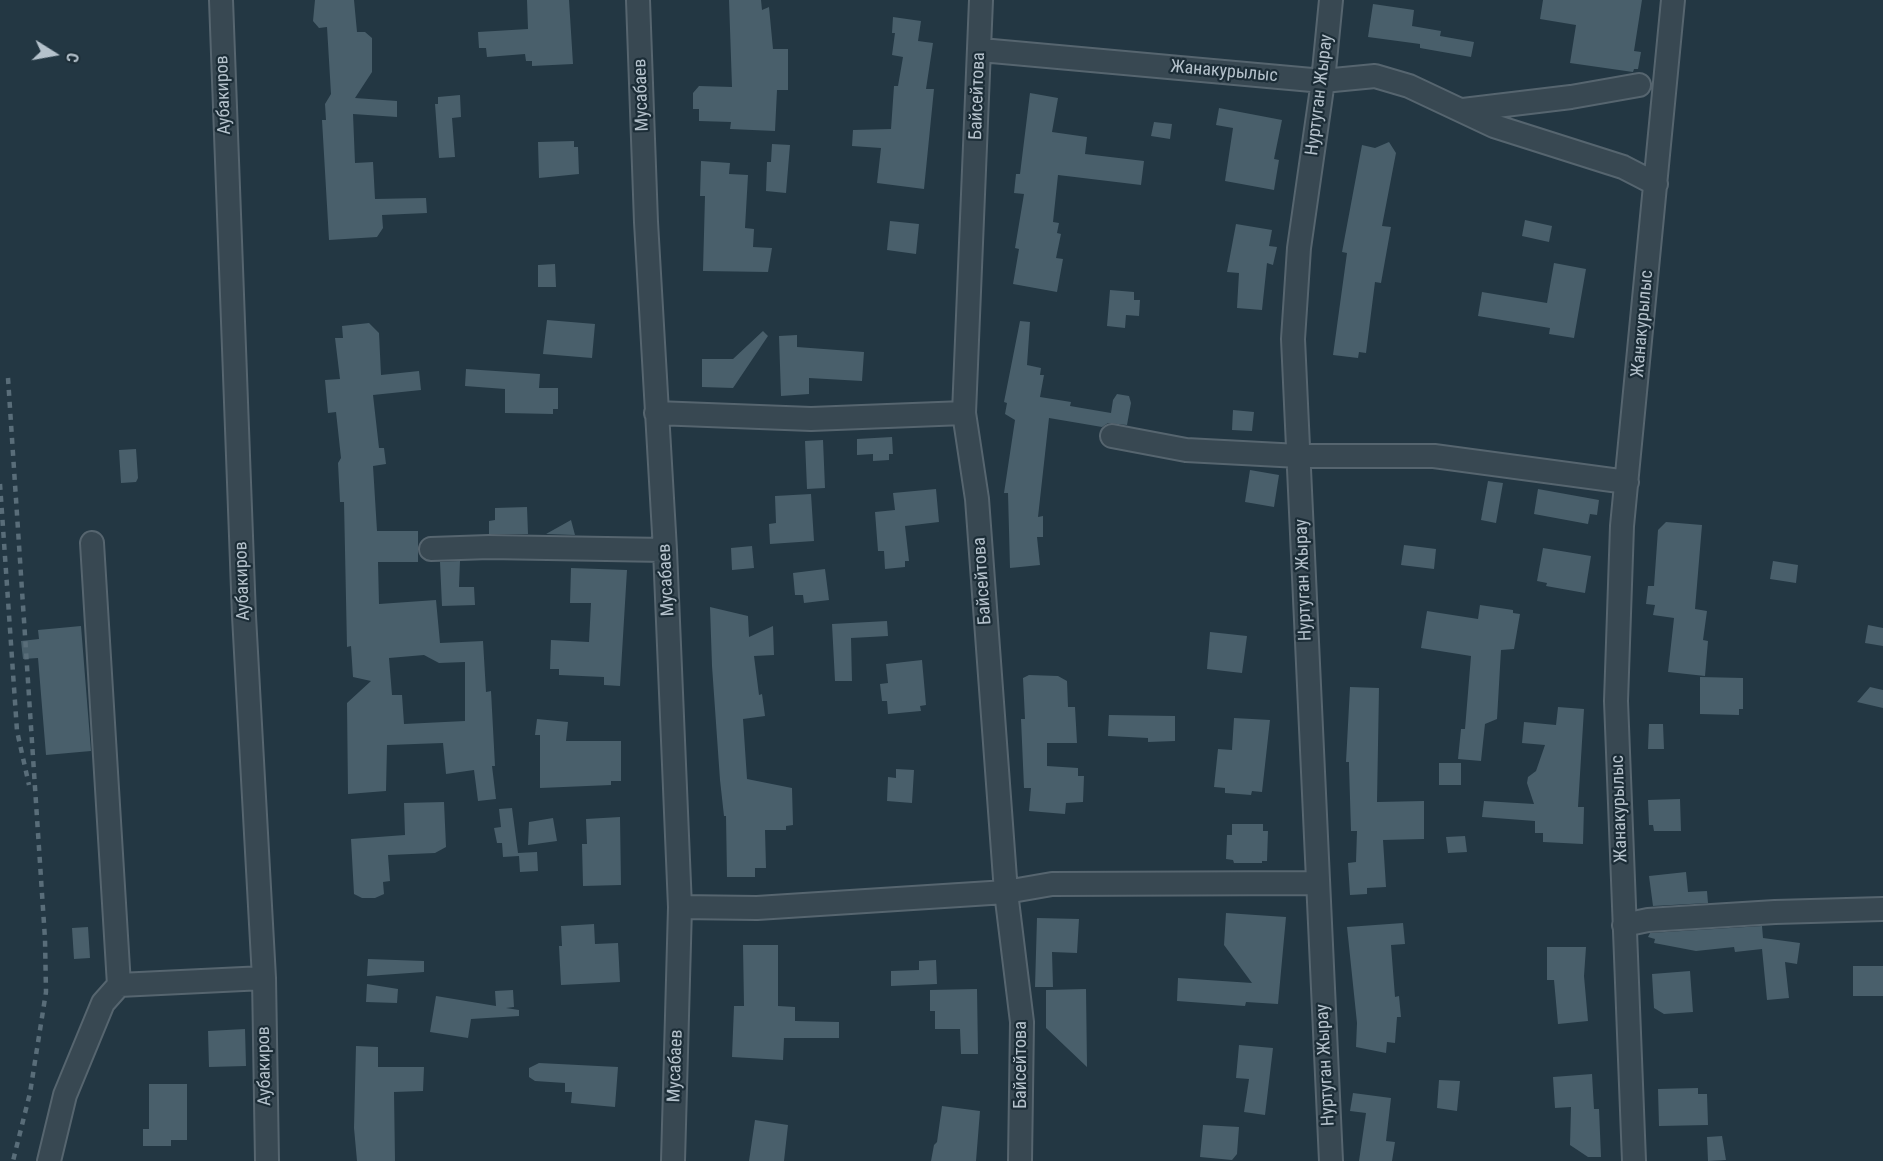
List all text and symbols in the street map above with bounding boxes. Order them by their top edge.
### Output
north arrow [24,24,84,84]
street label: Нуртуган Жырау [1302,33,1338,157]
text: С [62,51,82,64]
street label: Байсейтова [966,52,990,140]
street label: Аубакиров [212,55,236,135]
street label: Жанакурылыс [1169,57,1279,87]
street label: Мусабаев [630,58,654,132]
street label: Жанакурылыс [1628,269,1658,379]
street label: Нуртуган Жырау [1291,519,1317,641]
street label: Байсейтова [969,537,997,625]
street label: Аубакиров [231,541,255,621]
street label: Мусабаев [654,543,680,617]
street label: Жанакурылыс [1607,755,1633,863]
street label: Нуртуган Жырау [1312,1004,1340,1126]
street label: Байсейтова [1010,1021,1032,1109]
street label: Аубакиров [254,1026,276,1106]
street label: Мусабаев [664,1029,688,1103]

